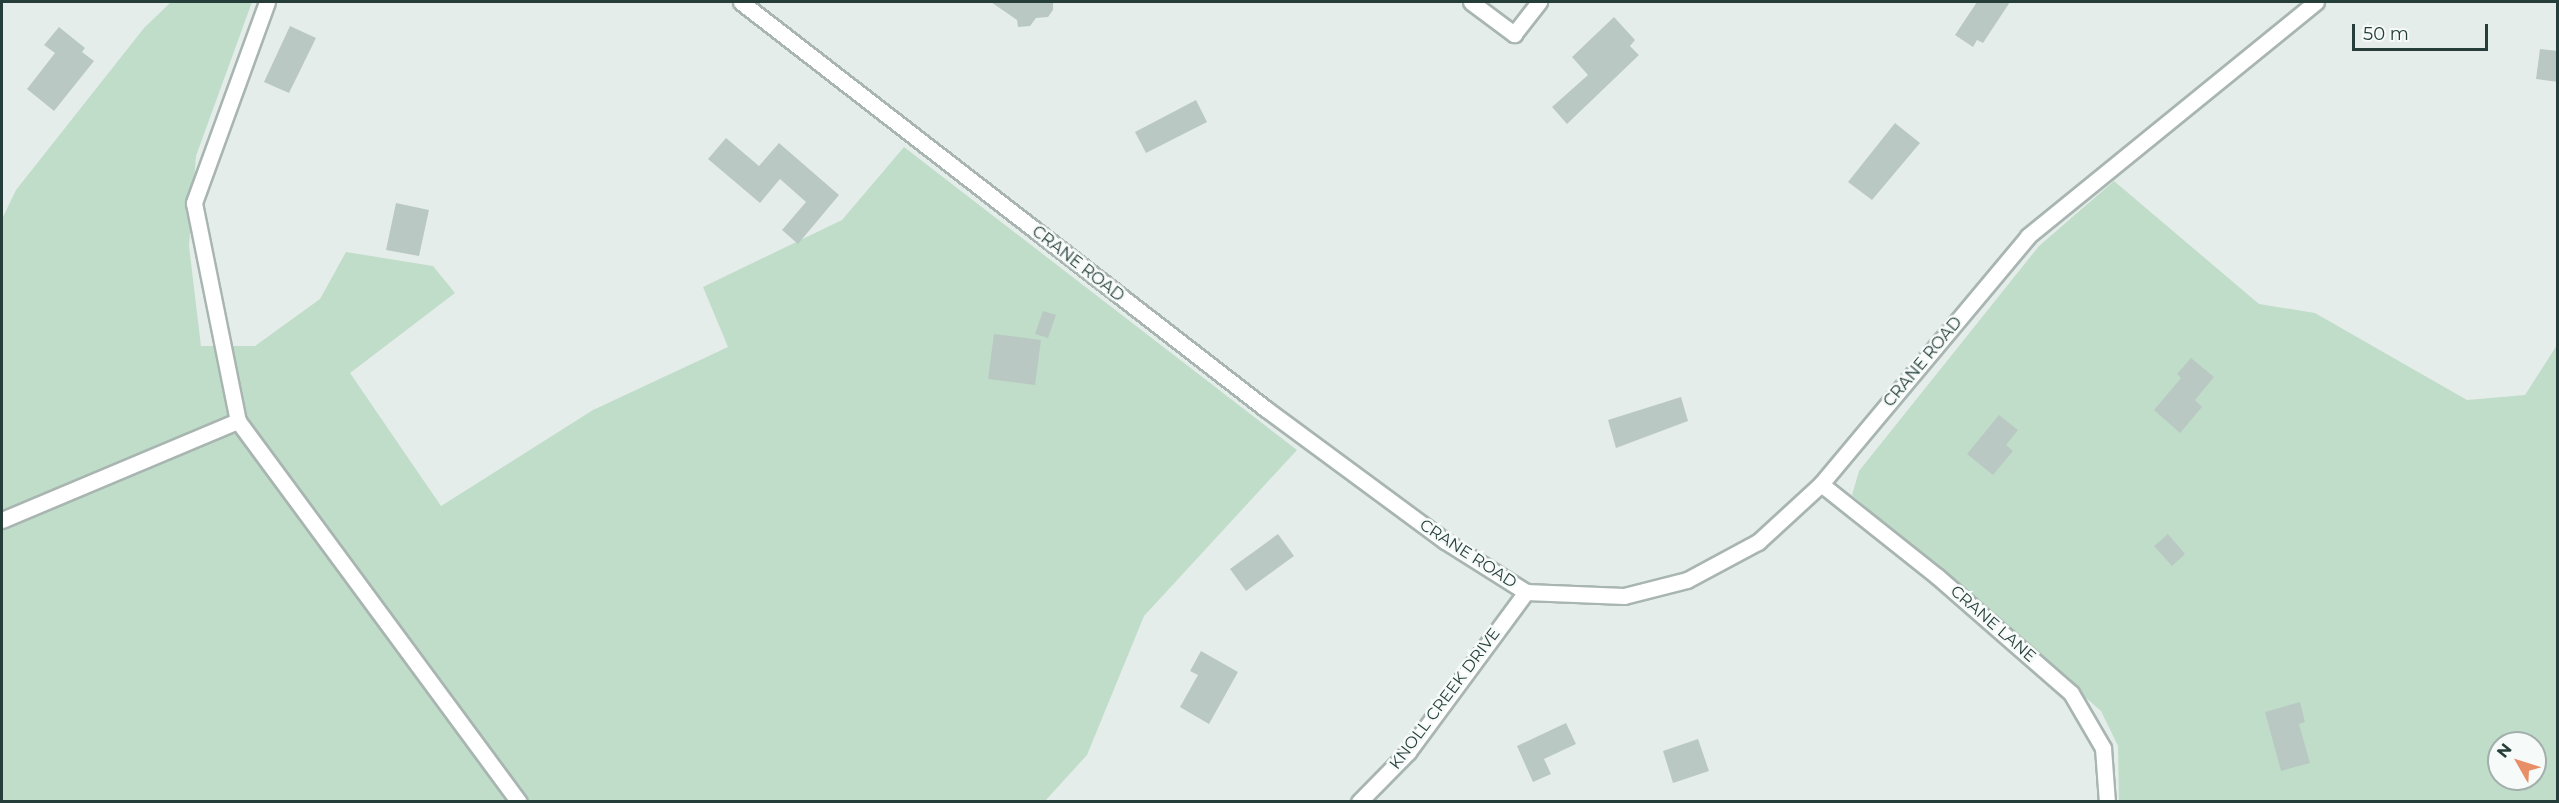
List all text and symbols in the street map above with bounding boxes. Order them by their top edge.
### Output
scale bar [2355,12,2492,50]
text: 50 m [2363,23,2409,45]
street label: CRANE ROAD [1028,222,1128,306]
street label: CRANE ROAD [1880,313,1966,411]
street label: CRANE ROAD [1416,516,1520,592]
street label: CRANE LANE [1946,582,2040,666]
street label: KNOLL CREEK DRIVE [1386,625,1504,773]
north arrow [2487,731,2547,791]
text: N [2493,740,2516,762]

